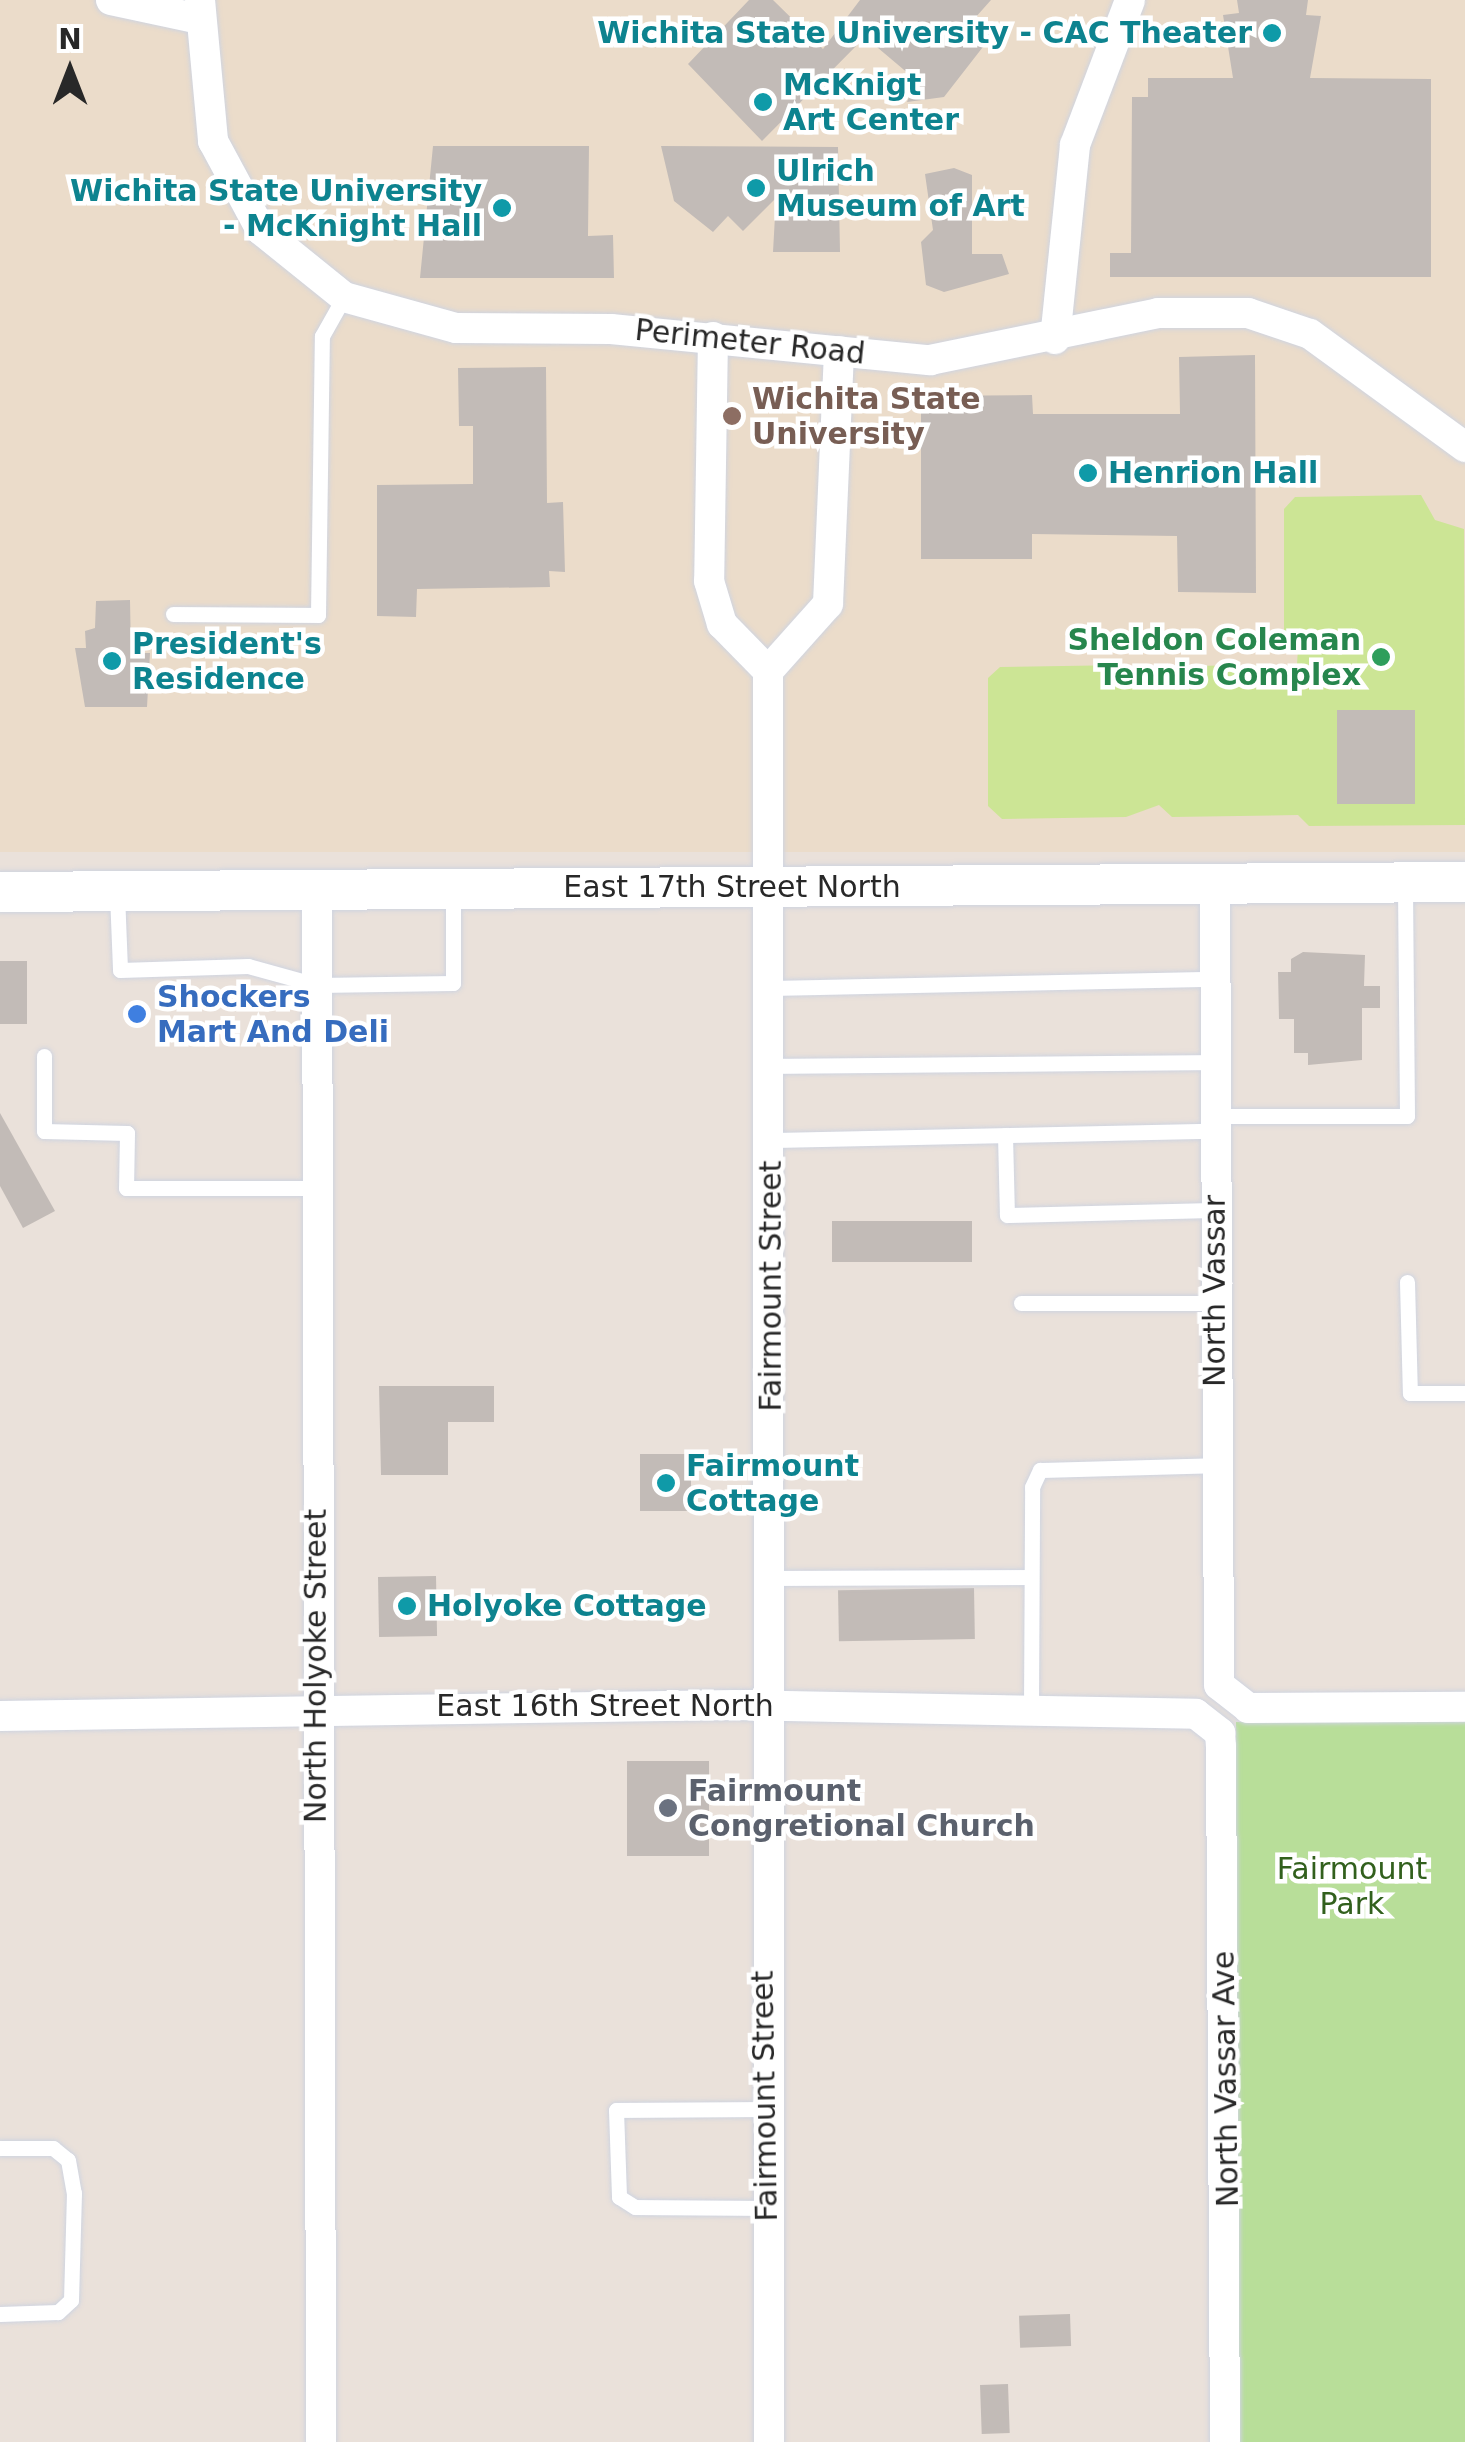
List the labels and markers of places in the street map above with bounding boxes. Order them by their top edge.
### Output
place label: Wichita State University - CAC Theater [597,15,1252,51]
marker: Wichita State University - CAC Theater [1261,22,1283,44]
place label: McKnigt Art Center [783,67,959,138]
marker: McKnigt Art Center [752,91,774,113]
place label: Ulrich Museum of Art [776,153,1025,224]
place label: Wichita State University - McKnight Hall [70,173,482,244]
marker: Ulrich Museum of Art [745,177,767,199]
marker: Wichita State University - McKnight Hall [491,197,513,219]
place label: Wichita State University [752,381,981,452]
marker: Wichita State University [721,405,743,427]
place label: Henrion Hall [1108,455,1318,491]
marker: Henrion Hall [1077,462,1099,484]
place label: Sheldon Coleman Tennis Complex [1067,622,1361,692]
place label: President's Residence [132,626,322,696]
marker: Sheldon Coleman Tennis Complex [1370,646,1392,668]
marker: President's Residence [101,650,123,672]
place label: Shockers Mart And Deli [157,979,389,1050]
marker: Shockers Mart And Deli [126,1003,148,1025]
place label: Fairmount Cottage [686,1448,859,1518]
marker: Fairmount Cottage [655,1472,677,1494]
place label: Holyoke Cottage [427,1588,706,1624]
marker: Holyoke Cottage [396,1595,418,1617]
place label: Fairmount Congretional Church [688,1773,1035,1844]
marker: Fairmount Congretional Church [657,1797,679,1819]

